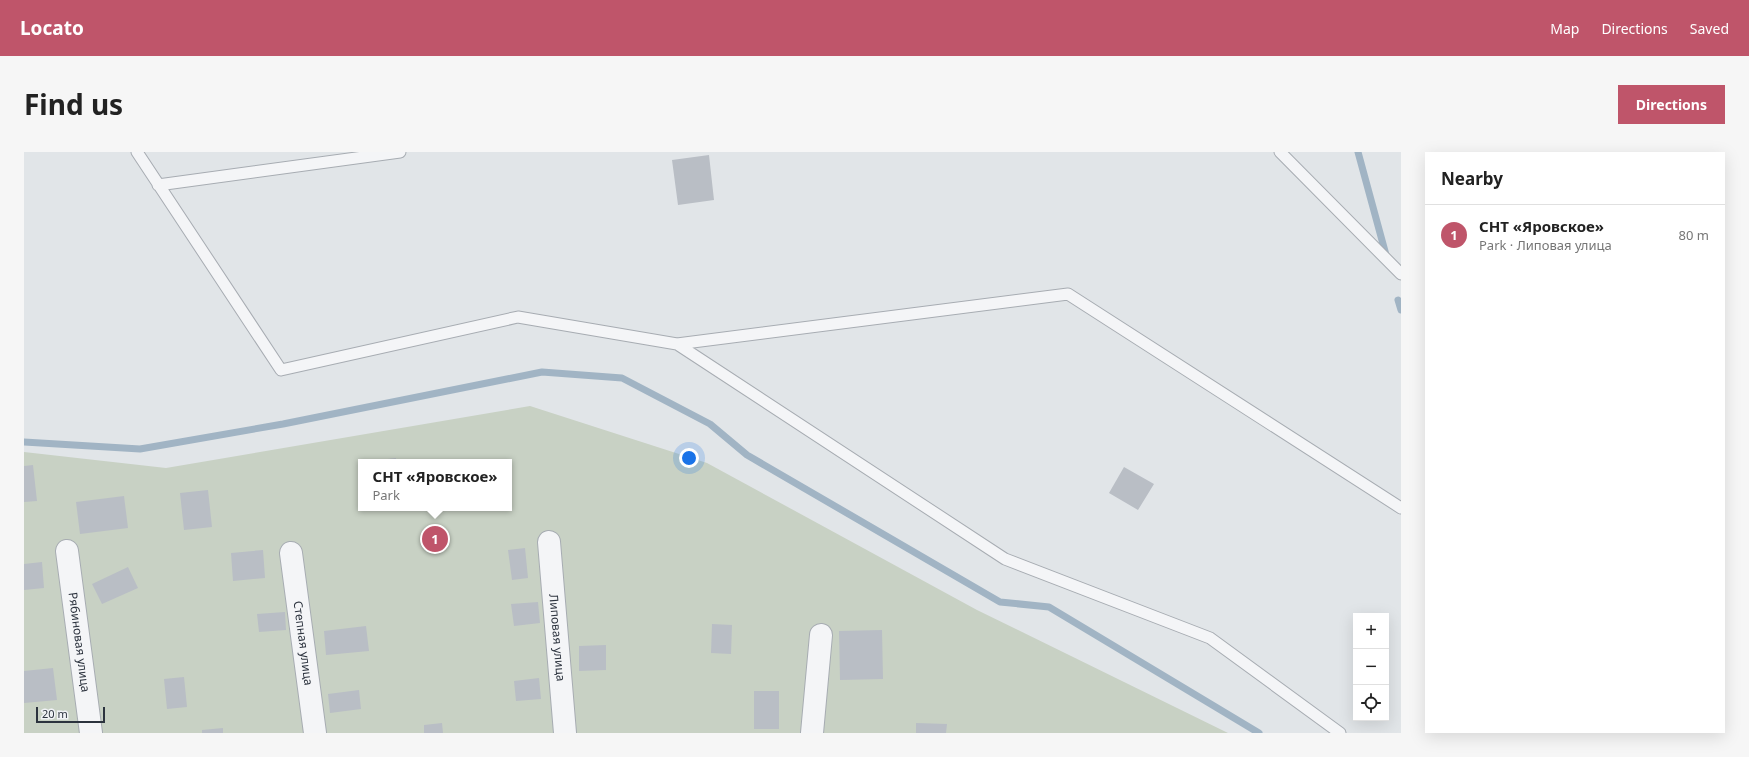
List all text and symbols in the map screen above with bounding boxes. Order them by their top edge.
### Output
text: Locato [20,15,84,41]
text: Map [1550,19,1579,38]
text: Directions [1601,19,1668,38]
text: Saved [1690,19,1729,38]
text: Find us [24,85,123,123]
button: Directions [1618,85,1725,124]
text: Nearby [1441,167,1503,190]
text: СНТ «Яровское» [1479,216,1604,236]
text: 1 [1450,226,1458,244]
text: 80 m [1679,226,1709,244]
text: Park · Липовая улица [1479,236,1612,254]
your location [679,448,699,468]
popup [358,459,512,511]
text: СНТ «Яровское» [372,466,498,486]
text: Park [372,486,400,504]
pin: 1 [422,524,448,554]
street label: Рябиновая улица [65,591,95,693]
street label: Липовая улица [545,593,570,682]
street label: Степная улица [289,600,318,687]
map controls [1353,613,1389,721]
button: + [1353,613,1389,649]
button: − [1353,649,1389,685]
button: locate [1353,685,1389,721]
scale bar [36,705,105,724]
text: 20 m [42,706,68,721]

